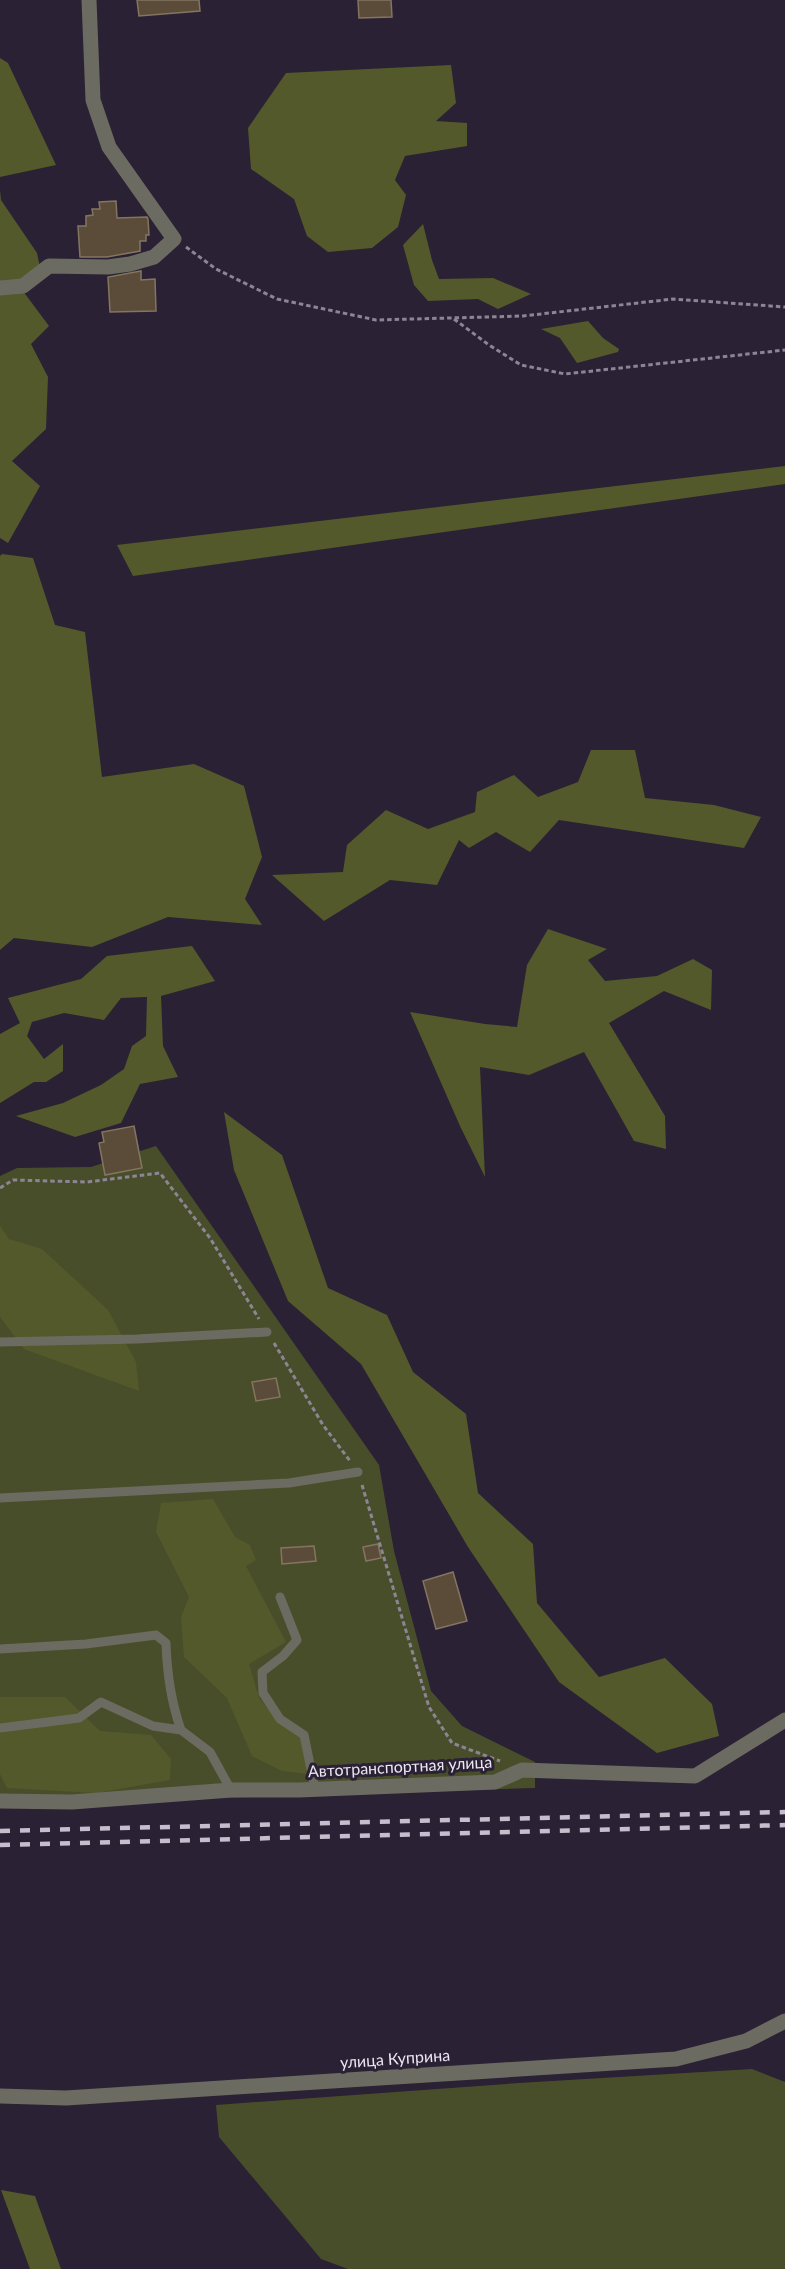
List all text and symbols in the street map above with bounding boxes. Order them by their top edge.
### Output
street label: Автотранспортная улица [307,1752,493,1780]
street label: улица Куприна [339,2045,451,2071]

